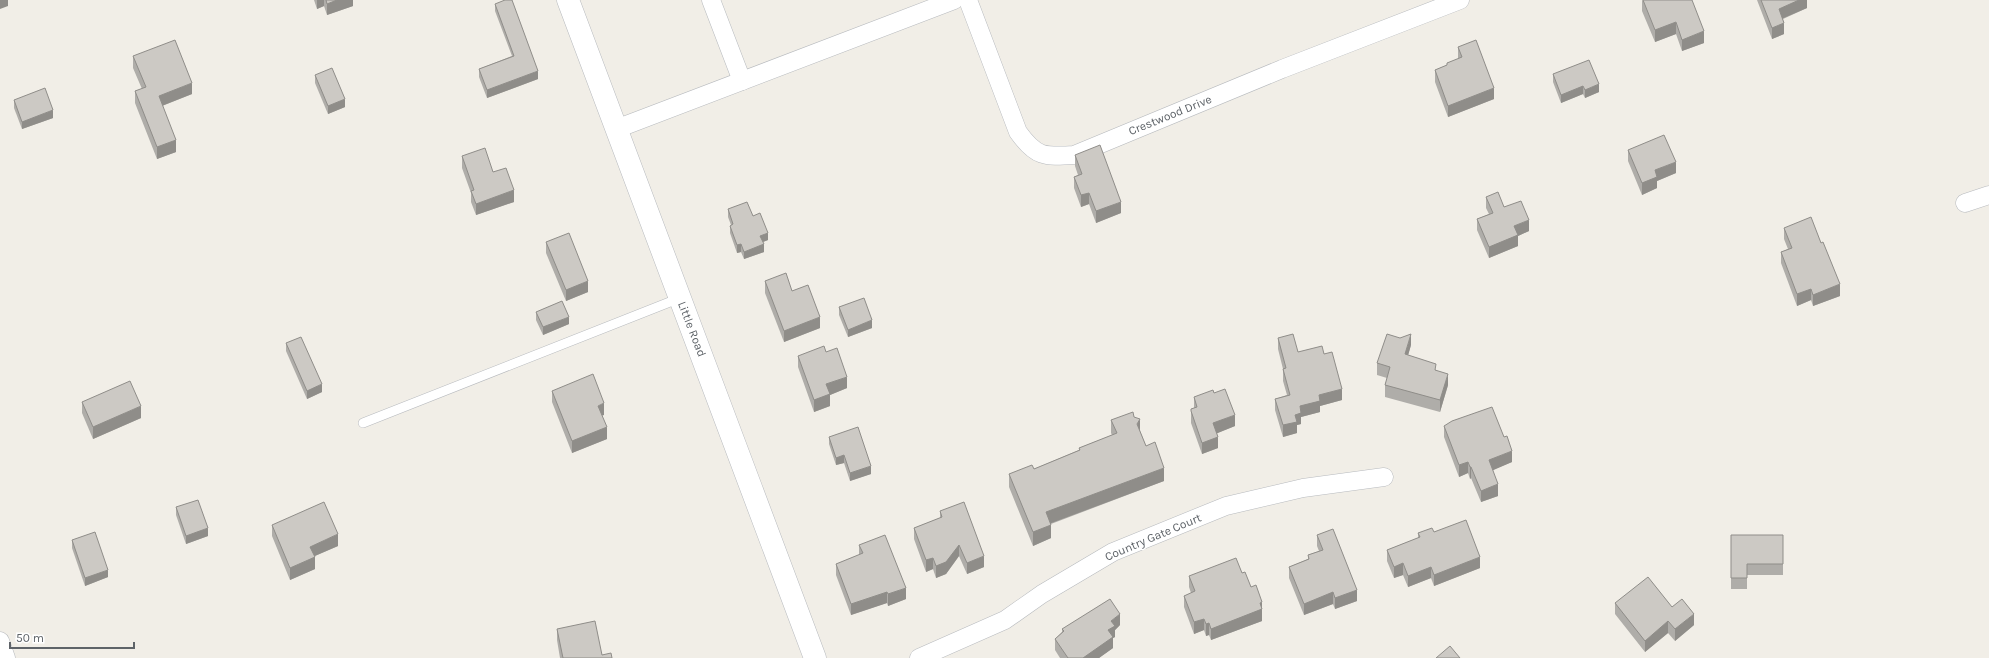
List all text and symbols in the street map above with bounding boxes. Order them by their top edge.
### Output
street label: Crestwood Drive [1126,92,1214,138]
street label: Little Road [675,299,709,359]
street label: Country Gate Court [1103,510,1204,564]
scale bar [10,624,134,650]
text: 50 m [16,631,44,645]

